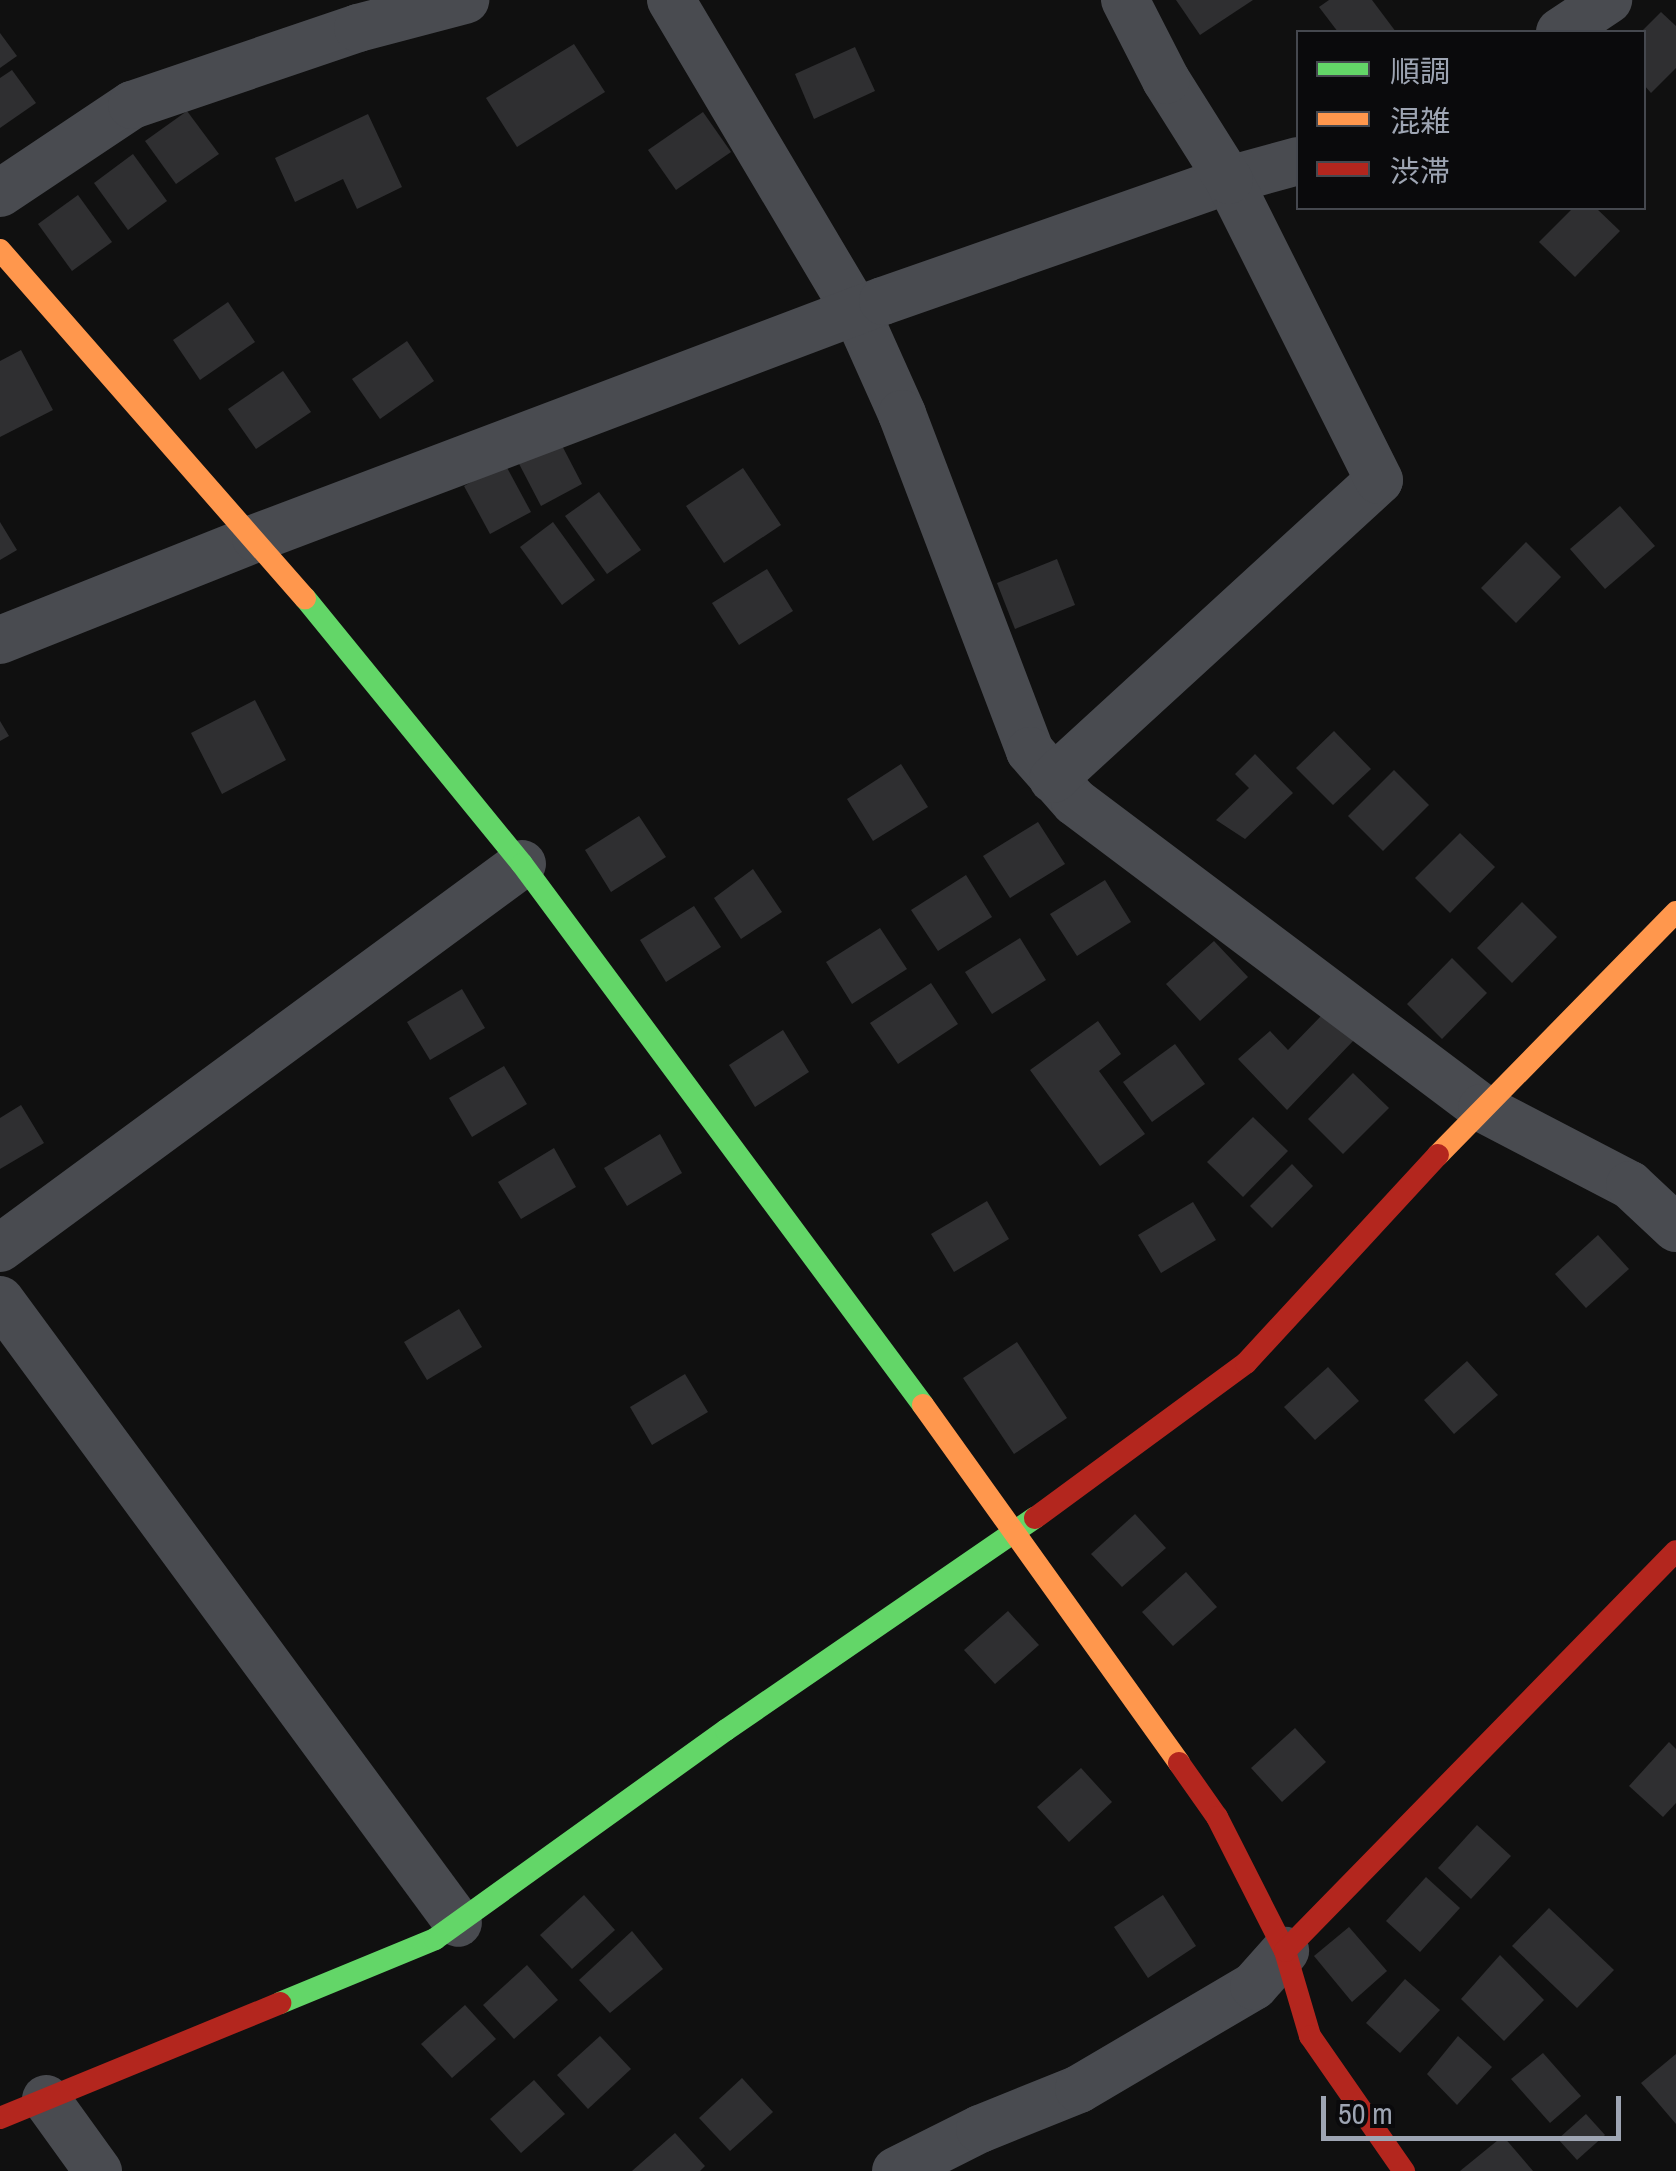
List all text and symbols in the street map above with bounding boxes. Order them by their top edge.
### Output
legend [1296,30,1646,210]
text: 順調 [1390,51,1450,91]
text: 混雑 [1390,101,1450,141]
text: 渋滞 [1390,151,1450,191]
scale bar [1326,2076,1626,2138]
text: 50 m [1338,2093,1393,2133]

